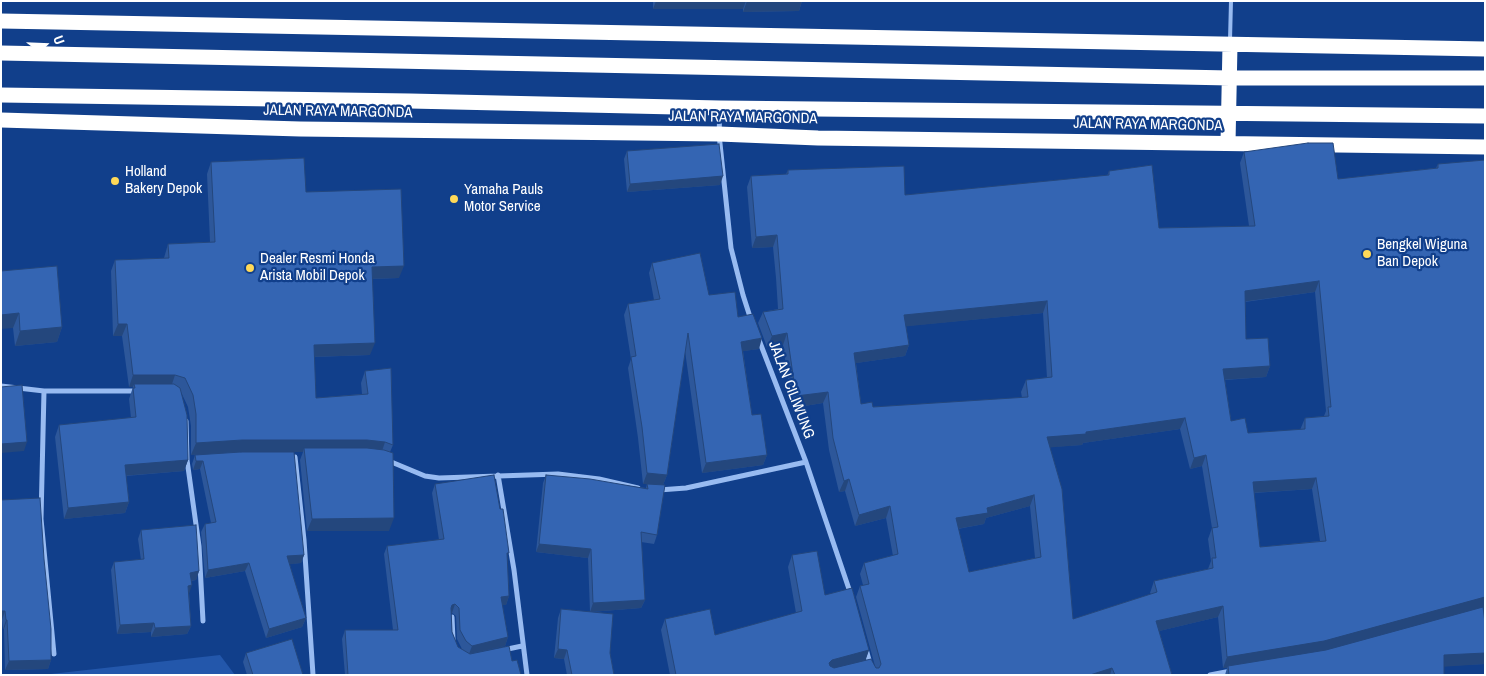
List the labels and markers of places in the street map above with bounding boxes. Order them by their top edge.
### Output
place label: Holland Bakery Depok [125,163,202,198]
marker: Holland Bakery Depok [109,175,121,187]
place label: Yamaha Pauls Motor Service [464,181,543,216]
marker: Yamaha Pauls Motor Service [448,193,460,205]
place label: Bengkel Wiguna Ban Depok [1377,236,1467,271]
marker: Bengkel Wiguna Ban Depok [1361,248,1373,260]
place label: Dealer Resmi Honda Arista Mobil Depok [260,250,375,285]
marker: Dealer Resmi Honda Arista Mobil Depok [244,262,256,274]

